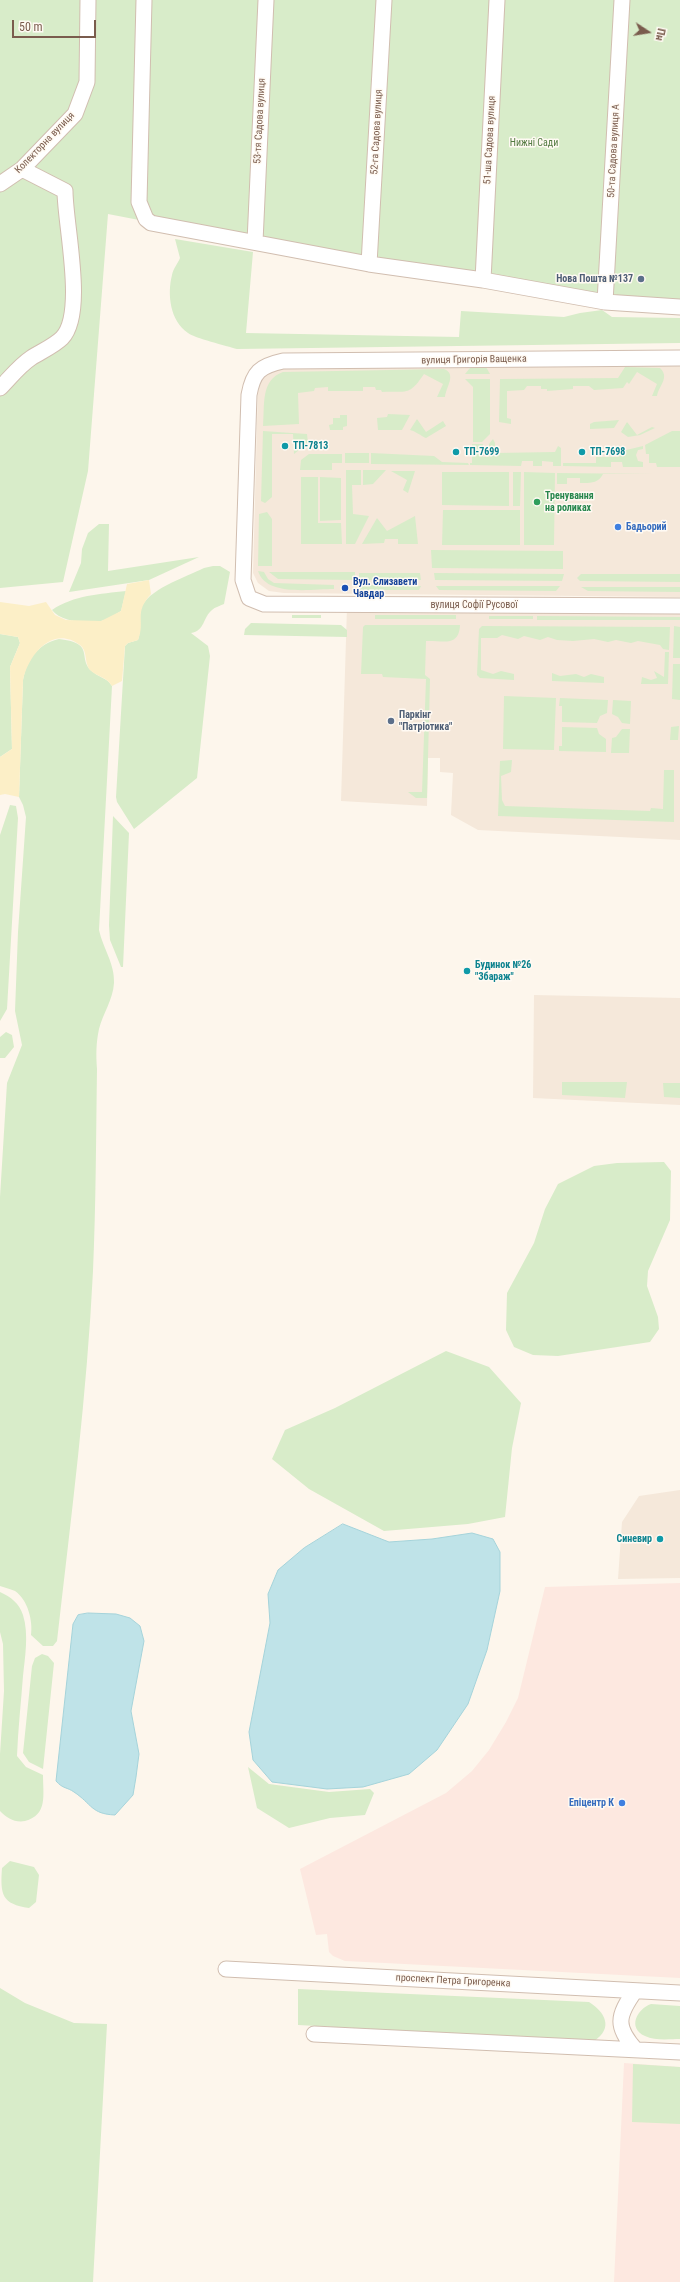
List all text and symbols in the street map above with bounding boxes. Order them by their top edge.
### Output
scale bar [14,12,98,38]
north arrow [628,12,668,52]
text: 50 m [19,20,43,34]
text: Пн [653,27,668,42]
street label: 53-тя Садова вулиця [252,78,268,164]
street label: 52-га Садова вулиця [369,89,385,175]
street label: 51-ша Садова вулиця [482,95,498,185]
street label: 50-та Садова вулиця А [606,104,622,198]
street label: Колекторна вулиця [13,110,77,176]
park label: Нижні Сади [510,137,558,149]
place label: Нова Пошта №137 [556,273,633,285]
marker: Нова Пошта №137 [636,274,646,284]
street label: вулиця Григорія Ващенка [421,353,527,367]
place label: ТП-7813 [293,440,328,452]
marker: ТП-7813 [280,441,290,451]
place label: ТП-7699 [464,446,499,458]
place label: ТП-7698 [590,446,625,458]
marker: ТП-7699 [451,447,461,457]
marker: ТП-7698 [577,447,587,457]
place label: Тренування на роликах [545,490,594,514]
marker: Тренування на роликах [532,497,542,507]
place label: Бадьорий [626,521,667,533]
marker: Бадьорий [613,522,623,532]
place label: Вул. Єлизавети Чавдар [353,576,417,600]
marker: Вул. Єлизавети Чавдар [340,583,350,593]
street label: вулиця Софії Русової [430,599,518,611]
place label: Паркінг "Патріотика" [399,709,452,732]
marker: Паркінг "Патріотика" [386,716,396,726]
place label: Будинок №26 "Збараж" [475,959,531,982]
marker: Будинок №26 "Збараж" [462,966,472,976]
place label: Синевир [617,1533,652,1545]
marker: Синевир [655,1534,665,1544]
place label: Епіцентр К [569,1797,614,1809]
marker: Епіцентр К [617,1798,627,1808]
street label: проспект Петра Григоренка [395,1972,511,1990]

